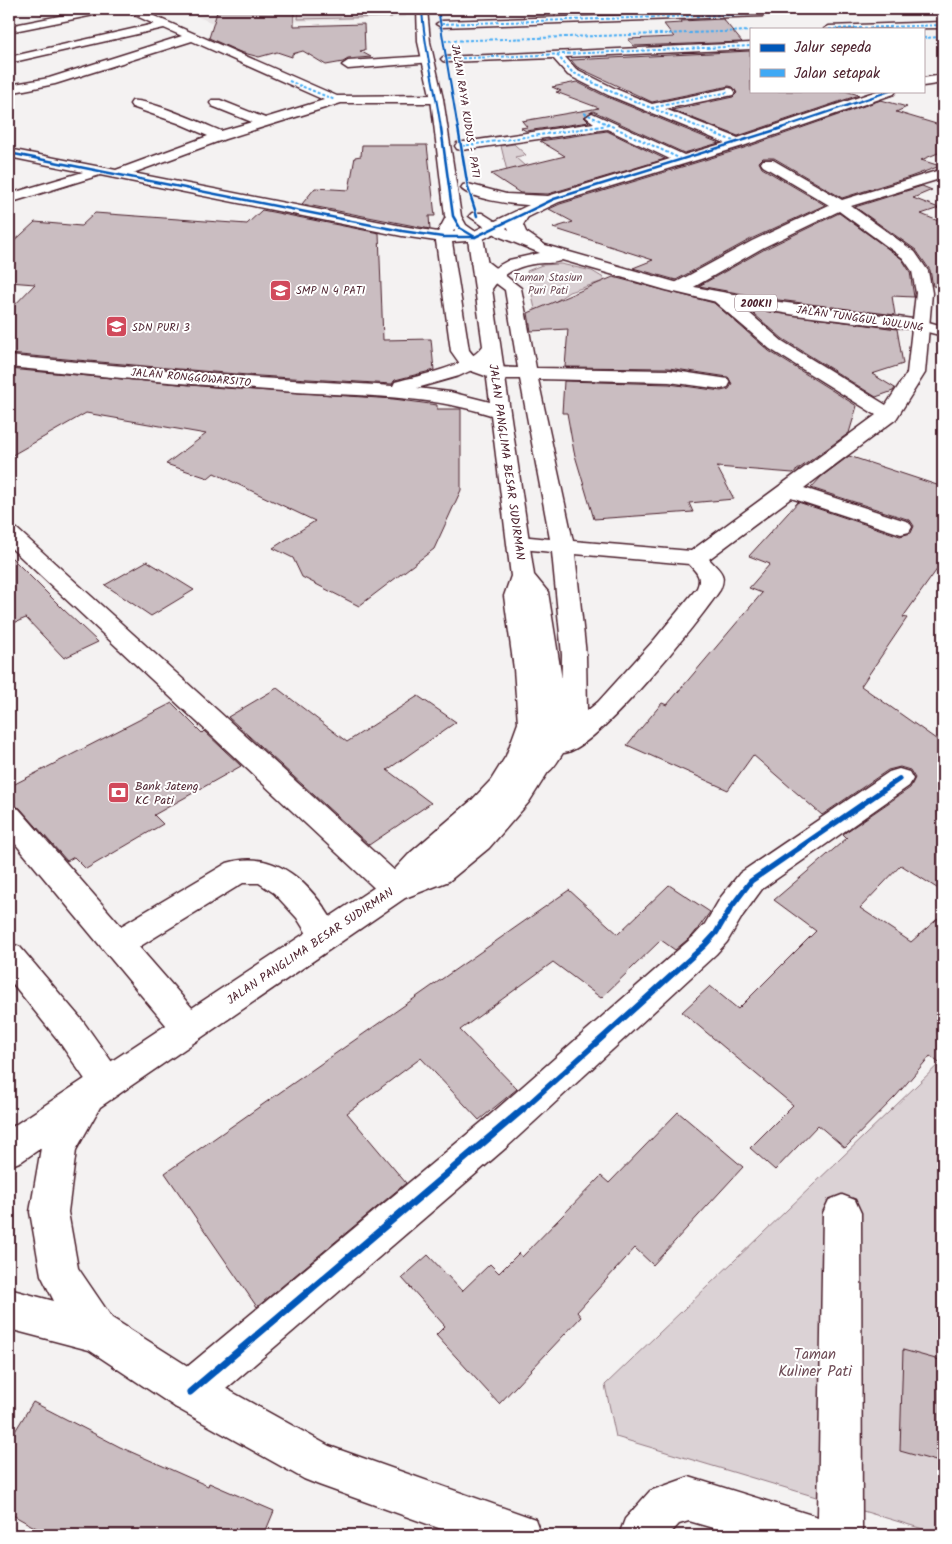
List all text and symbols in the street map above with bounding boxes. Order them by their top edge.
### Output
legend [750,28,924,92]
text: Jalur sepeda [794,36,872,60]
street label: JALAN RAYA KUDUS - PATI [446,43,484,179]
text: Jalan setapak [794,62,881,86]
park label: Taman Stasiun Puri Pati [514,269,583,300]
school or university icon: SMP N 4 PATI [268,278,292,302]
place label: SMP N 4 PATI [296,282,365,300]
road number: 200K11 [735,294,777,312]
street label: JALAN TUNGGUL WULUNG [795,301,925,337]
school or university icon: SDN PURI 3 [104,315,128,339]
place label: SDN PURI 3 [132,319,190,337]
street label: JALAN PANGLIMA BESAR SUDIRMAN [483,363,530,561]
street label: JALAN RONGGOWARSITO [130,364,252,392]
place label: Bank Jateng KC Pati [135,777,199,810]
bank icon: Bank Jateng KC Pati [107,781,131,805]
street label: JALAN PANGLIMA BESAR SUDIRMAN [223,883,398,1010]
park label: Taman Kuliner Pati [778,1343,853,1384]

